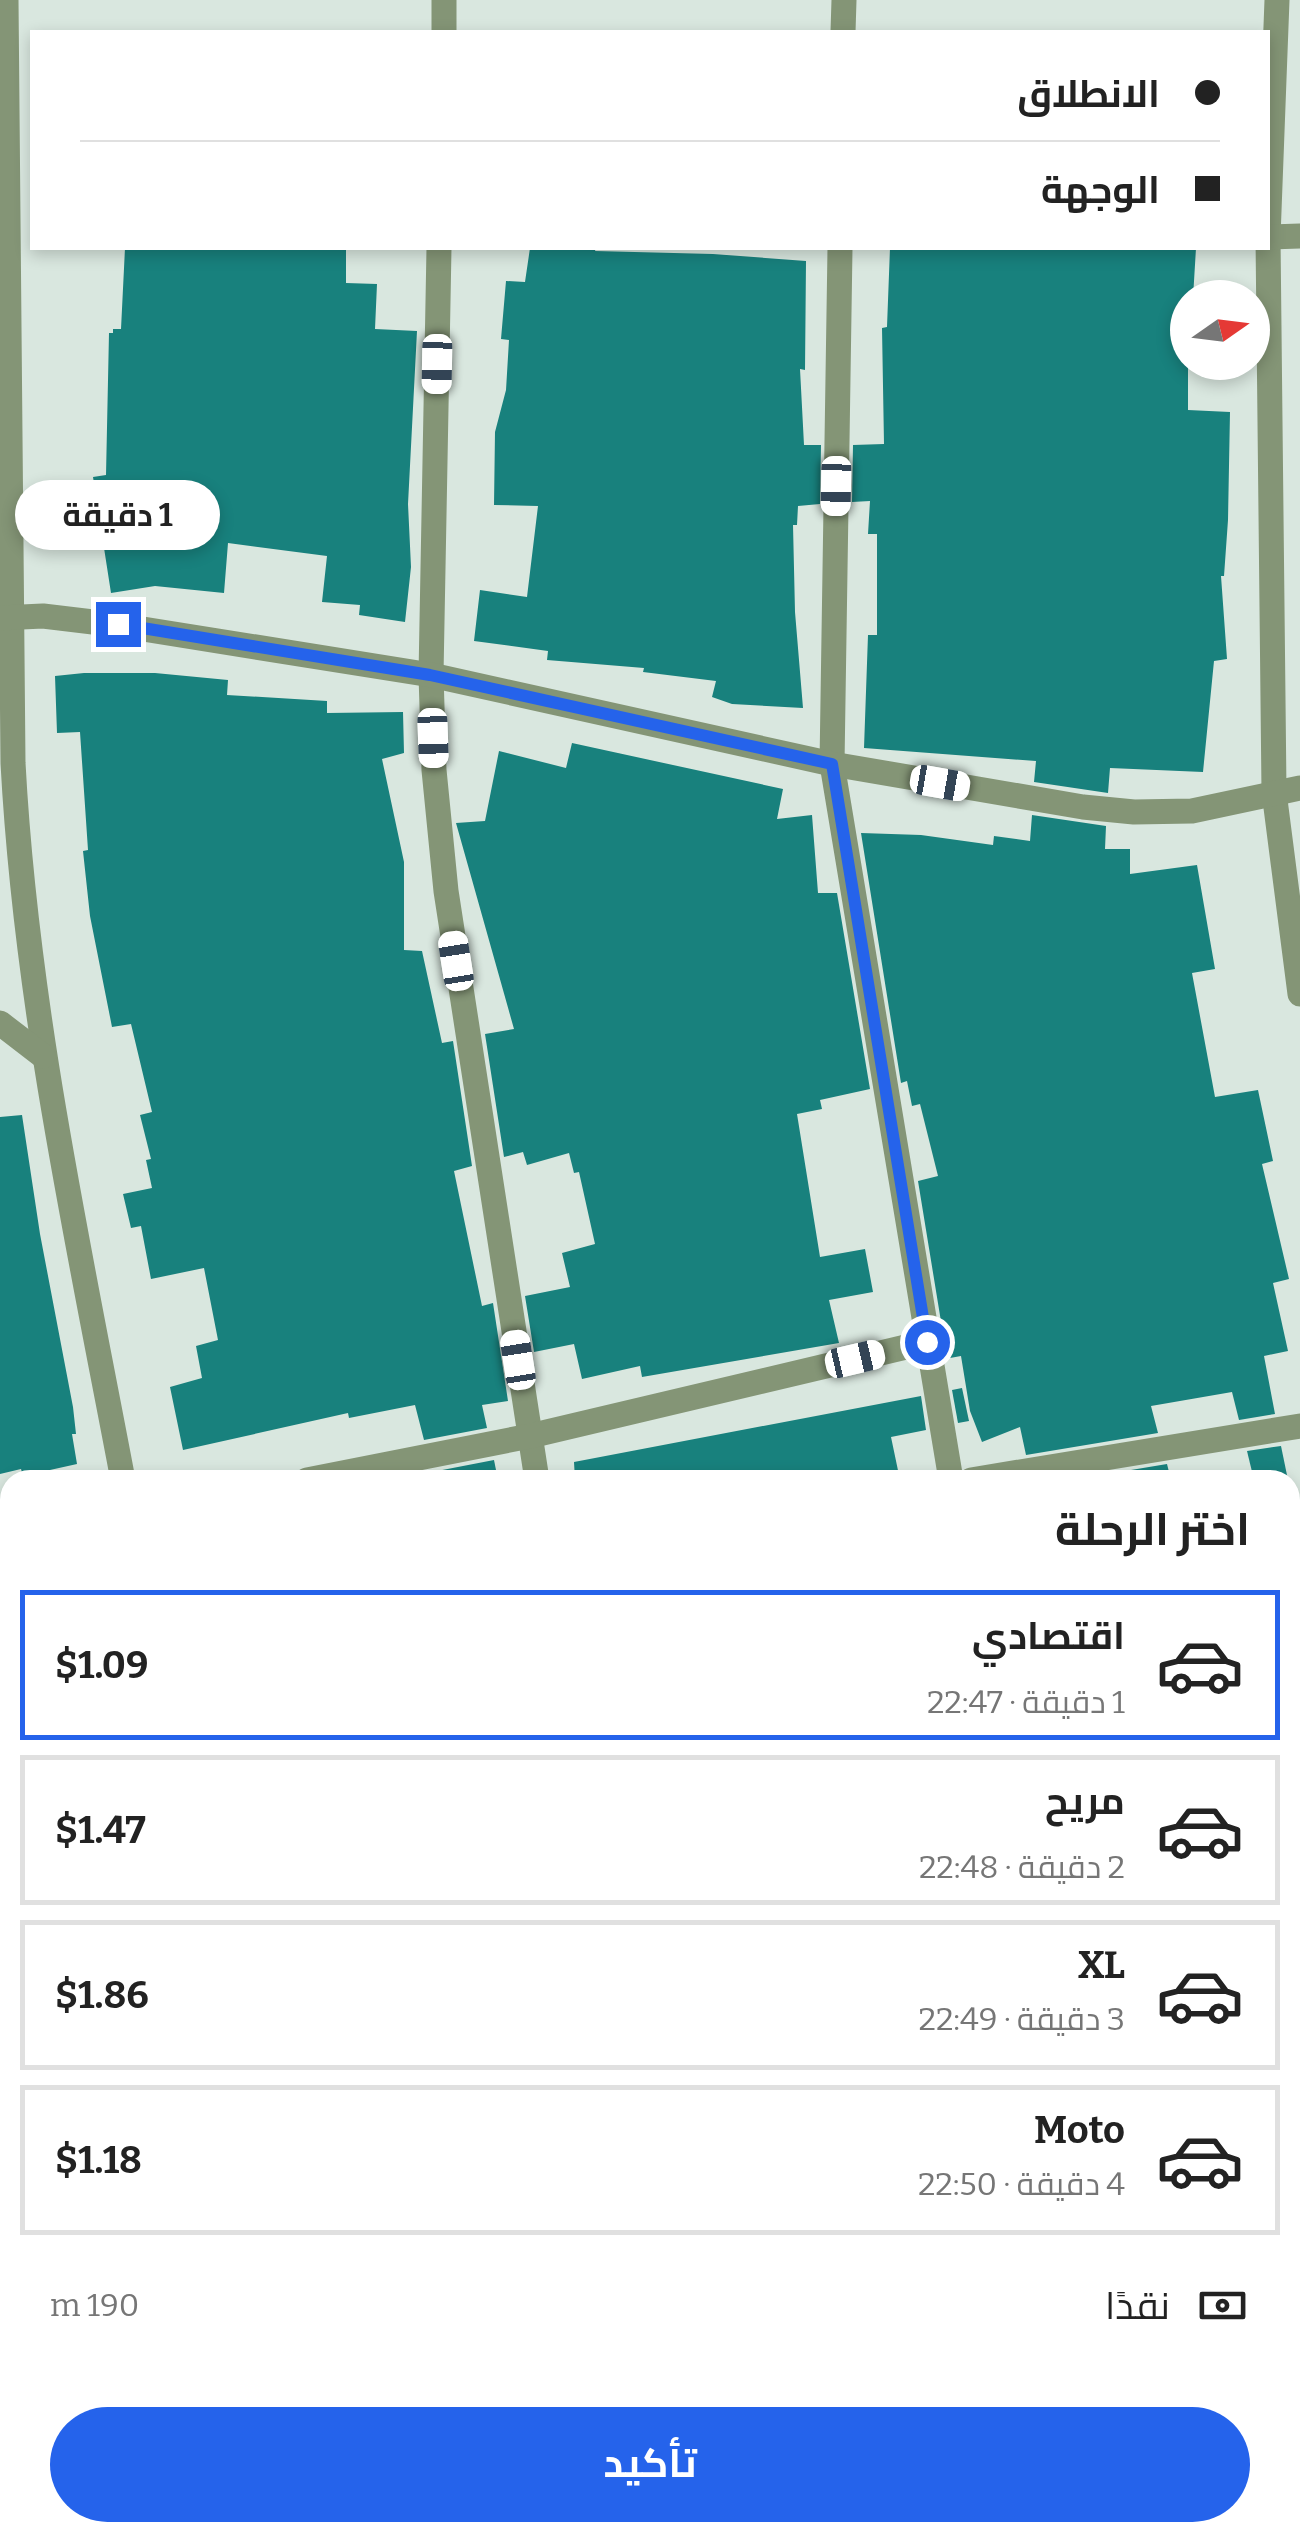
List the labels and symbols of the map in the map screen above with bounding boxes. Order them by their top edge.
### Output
north arrow [1170,280,1270,380]
car [421,334,453,394]
car [820,456,852,516]
callout: 1 دقيقة [16,479,220,549]
route end [96,602,141,647]
car [417,707,449,769]
car [908,763,972,803]
car [436,929,476,993]
route start [905,1320,950,1365]
car [498,1328,538,1392]
car [822,1338,888,1380]

